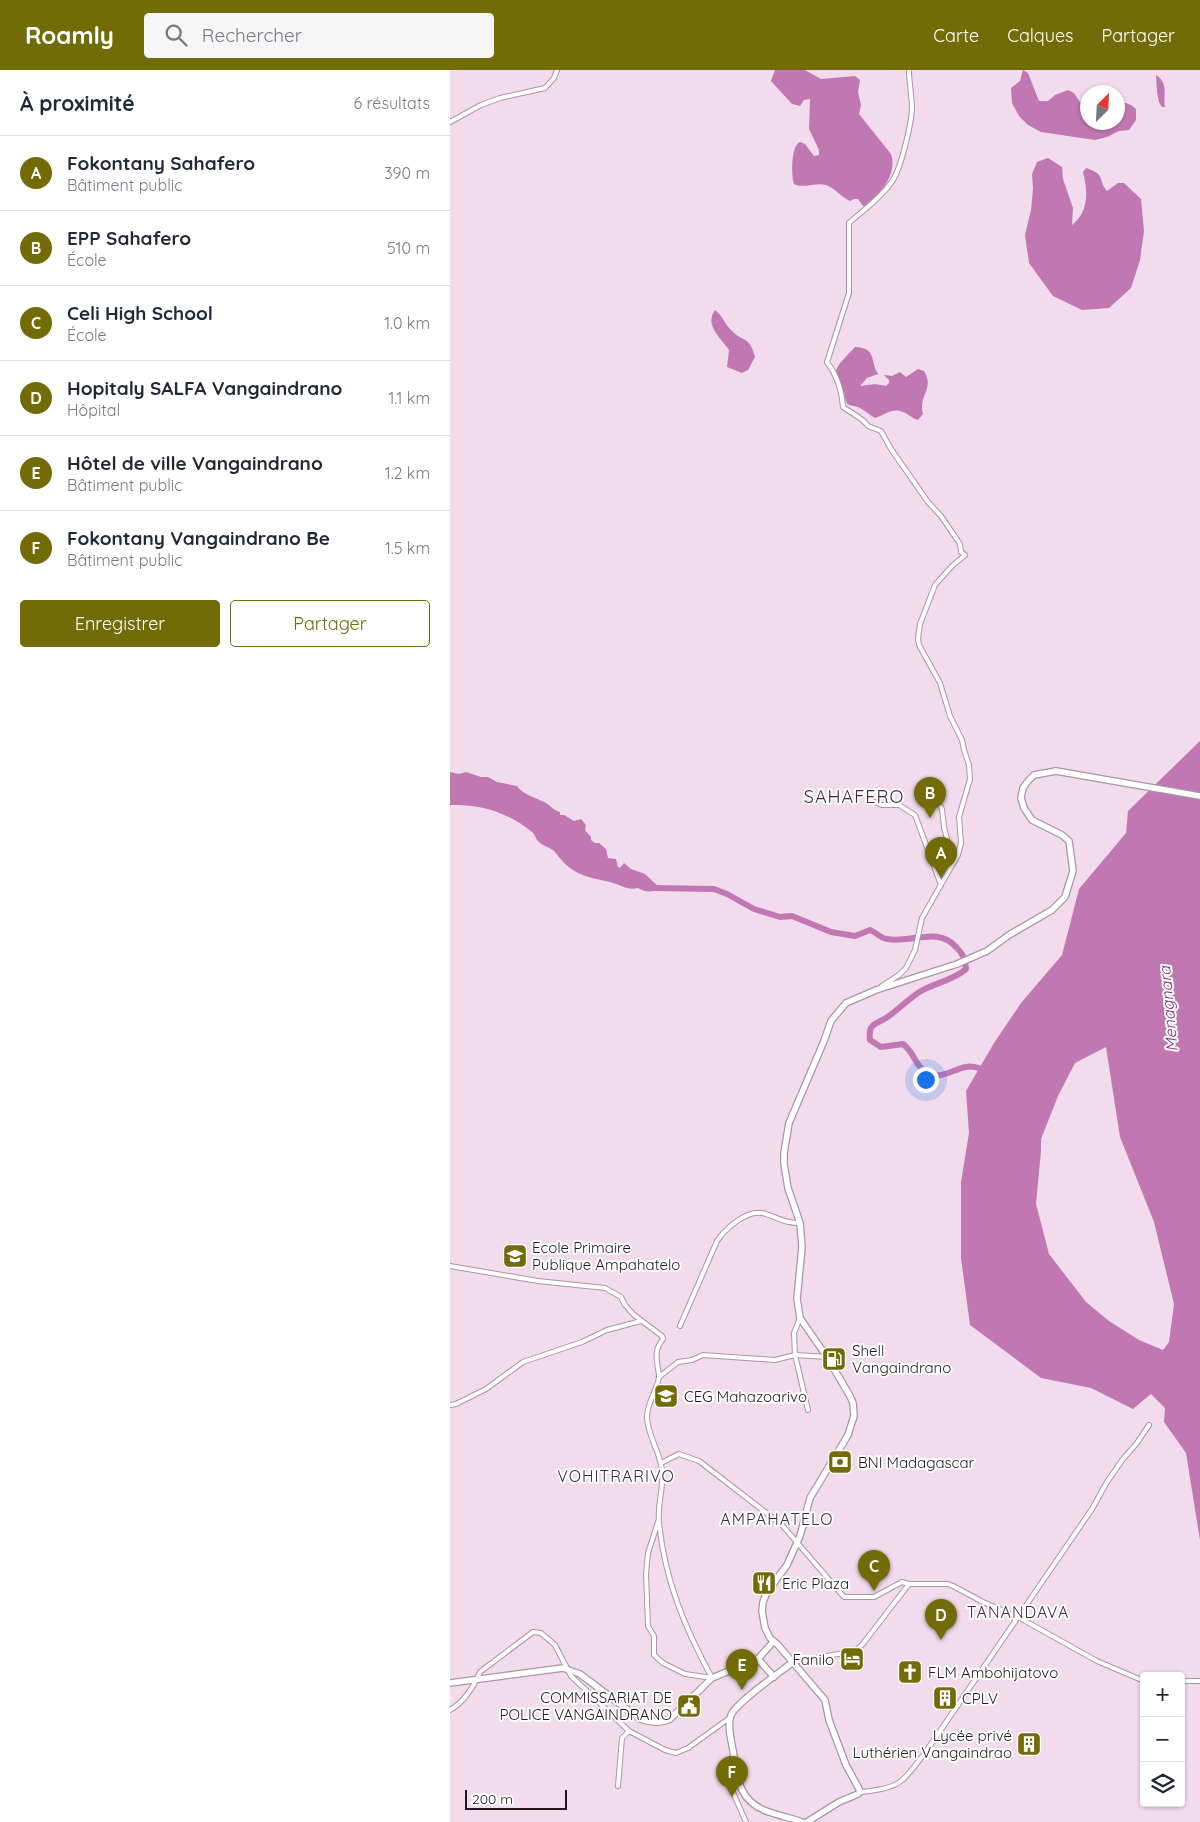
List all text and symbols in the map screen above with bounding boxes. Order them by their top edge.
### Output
search box [144,13,494,58]
text: Roamly [25,20,114,50]
icon: search [162,21,190,49]
text: Rechercher [202,23,302,47]
text: Carte [933,24,979,47]
text: Calques [1007,24,1074,47]
text: Partager [1102,24,1175,47]
north arrow [1080,85,1125,130]
text: À proximité [20,90,135,116]
text: 6 résultats [354,93,430,113]
text: Fokontany Sahafero [67,151,255,175]
text: A [31,163,41,183]
text: 390 m [384,163,430,183]
text: Bâtiment public [67,175,183,195]
text: EPP Sahafero [67,226,191,250]
text: B [31,238,41,258]
text: 510 m [387,238,430,258]
text: École [67,250,107,270]
text: Celi High School [67,301,213,325]
text: C [31,313,41,333]
text: 1.0 km [384,313,430,333]
text: École [67,325,107,345]
text: Hopitaly SALFA Vangaindrano [67,376,342,400]
text: D [30,388,42,408]
text: 1.1 km [388,388,430,408]
text: Hôpital [67,400,120,420]
text: Hôtel de ville Vangaindrano [67,451,323,475]
text: E [31,463,41,483]
text: 1.2 km [385,463,430,483]
text: Bâtiment public [67,475,183,495]
text: Fokontany Vangaindrano Be [67,526,330,550]
text: F [32,538,41,558]
text: 1.5 km [385,538,430,558]
text: Bâtiment public [67,550,183,570]
button: Enregistrer [20,600,220,647]
button: Partager [230,600,430,647]
pin: B [914,777,946,818]
district label: SAHAFERO [804,785,904,808]
pin: A [925,837,957,878]
water label: Menagnara [1154,964,1182,1053]
your location [913,1067,939,1093]
place label: Ecole Primaire Publique Ampahatelo [532,1238,680,1274]
school or university icon: Ecole Primaire Publique Ampahatelo [502,1243,528,1269]
place label: Shell Vangaindrano [852,1341,951,1377]
fuel station icon: Shell Vangaindrano [821,1346,847,1372]
school or university icon: CEG Mahazoarivo [653,1383,679,1409]
place label: CEG Mahazoarivo [684,1387,807,1406]
bank icon: BNI Madagascar [827,1449,853,1475]
place label: BNI Madagascar [858,1453,974,1472]
district label: VOHITRARIVO [557,1466,675,1486]
district label: AMPAHATELO [720,1509,834,1529]
pin: C [858,1550,890,1591]
restaurant icon: Eric Plaza [751,1570,777,1596]
place label: Eric Plaza [782,1574,849,1593]
pin: D [925,1599,957,1640]
district label: TANANDAVA [967,1602,1069,1622]
hotel icon: Fanilo [839,1646,865,1672]
pin: E [726,1649,758,1690]
place label: Fanilo [792,1650,834,1669]
church icon: FLM Ambohijatovo [897,1659,923,1685]
place label: FLM Ambohijatovo [928,1663,1058,1682]
map controls [1140,1672,1185,1807]
button: + [1140,1672,1185,1717]
building icon: CPLV [932,1685,958,1711]
place label: COMMISSARIAT DE POLICE VANGAINDRANO [500,1688,672,1724]
place label: CPLV [962,1689,998,1708]
public building icon: COMMISSARIAT DE POLICE VANGAINDRANO [676,1693,702,1719]
button: − [1140,1717,1185,1762]
place label: Lycée privé Luthérien Vangaindrao [853,1726,1012,1762]
building icon: Lycée privé Luthérien Vangaindrao [1016,1731,1042,1757]
pin: F [716,1756,748,1797]
button: layers [1140,1762,1185,1807]
scale bar [465,1787,568,1810]
text: 200 m [472,1790,513,1808]

